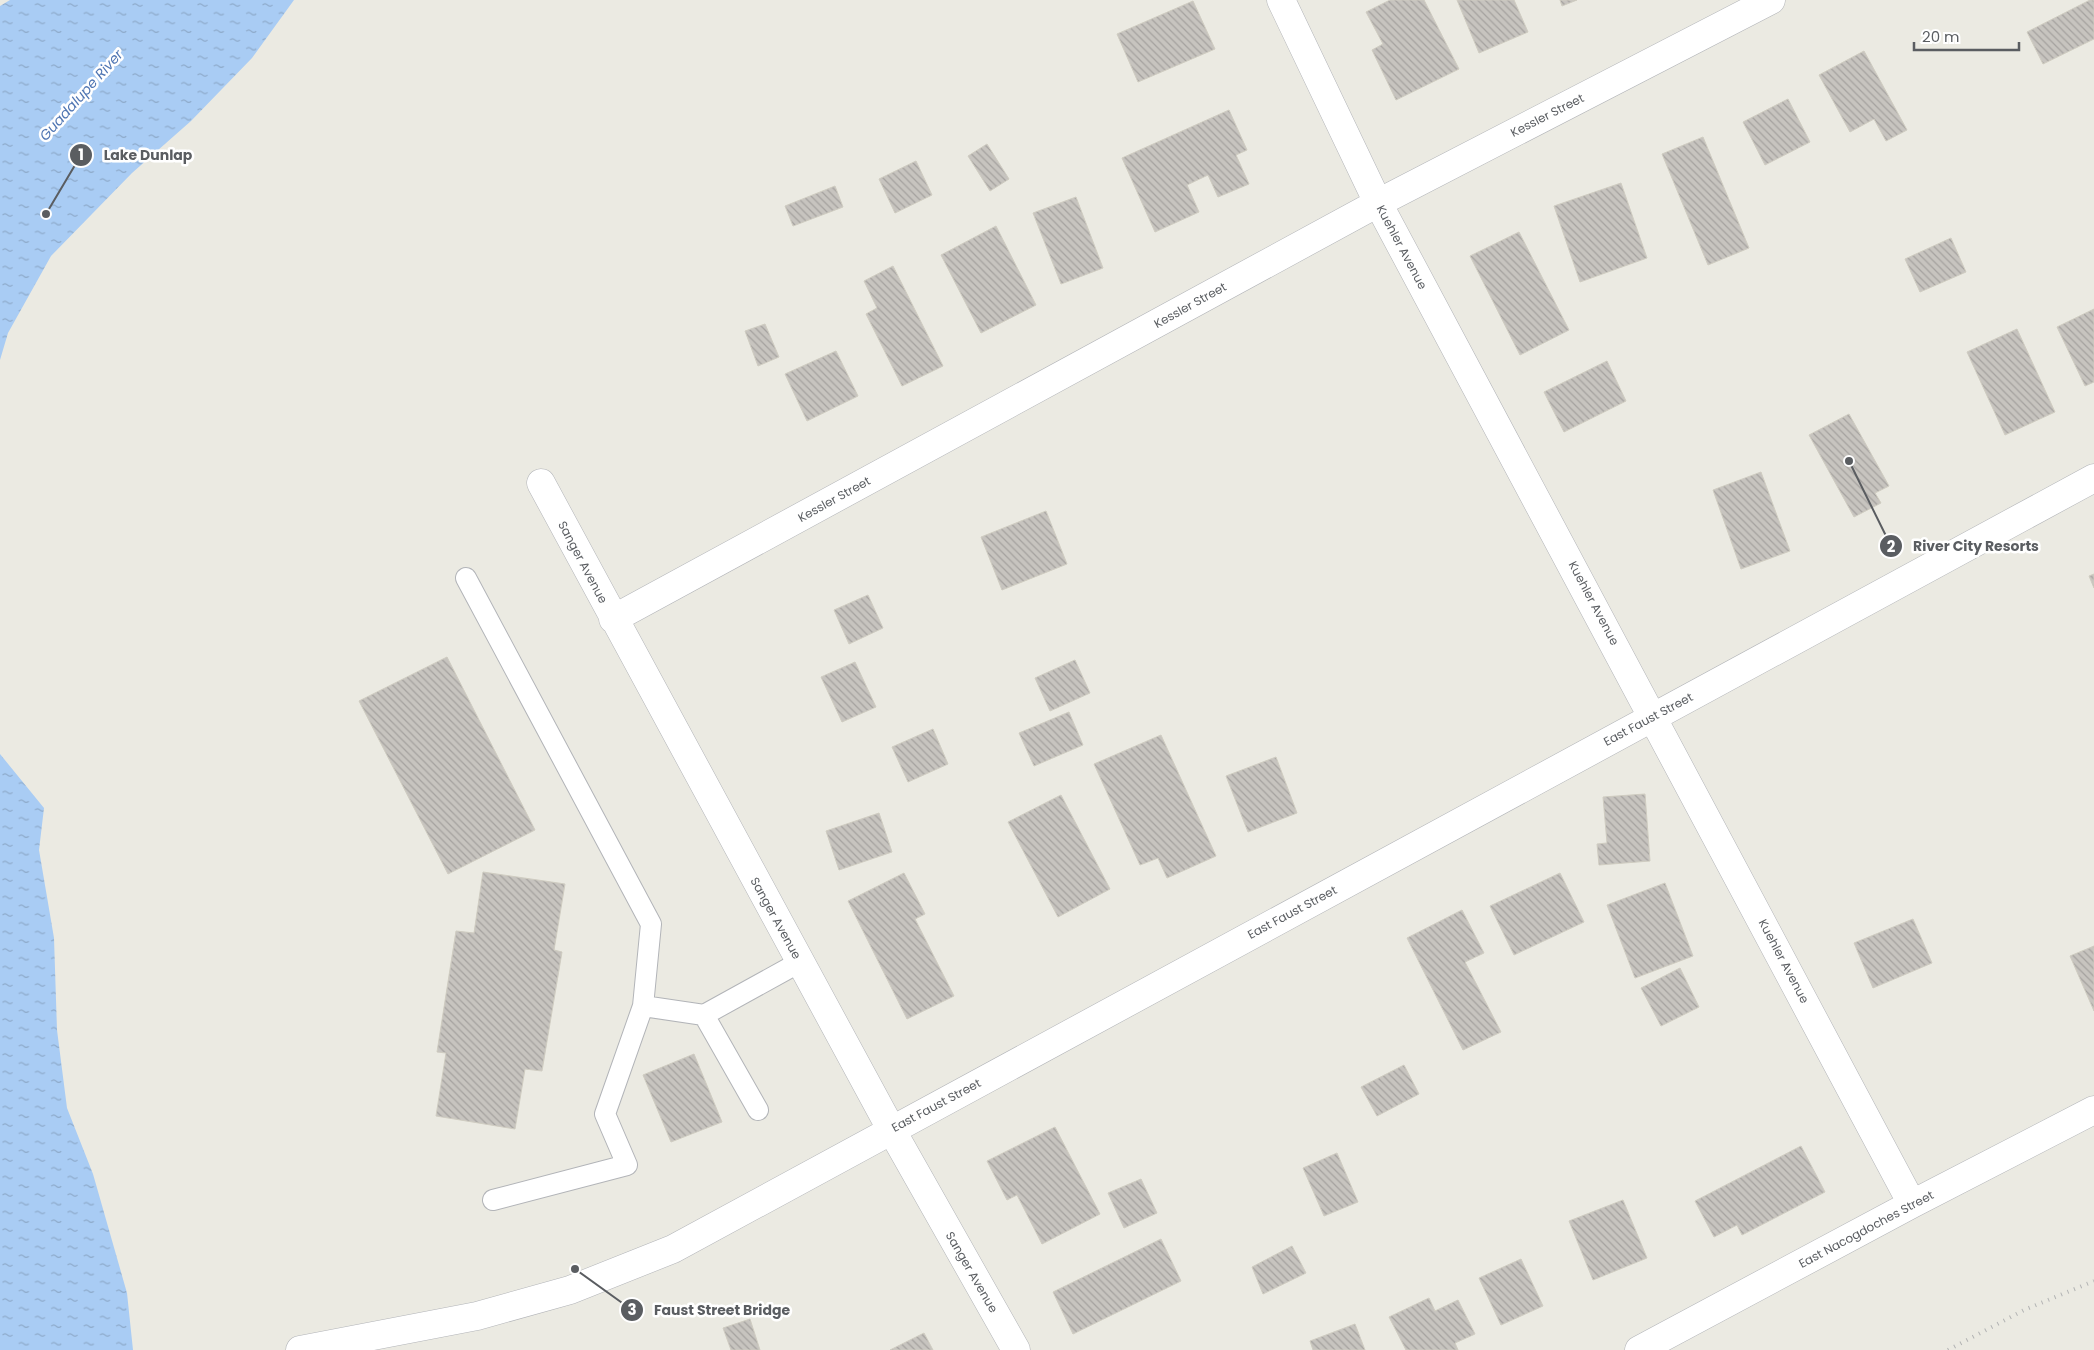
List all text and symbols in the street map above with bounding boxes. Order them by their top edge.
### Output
scale bar [1914,20,2019,52]
text: 20 m [1922,26,1960,47]
water label: Guadalupe River [35,44,128,145]
street label: Kessler Street [1507,89,1587,141]
callout: Lake Dunlap [68,140,202,169]
text: 1 [78,144,84,165]
text: Lake Dunlap [104,145,193,165]
street label: Kuehler Avenue [1373,202,1431,292]
street label: Kessler Street [1151,278,1229,332]
street label: Kessler Street [795,472,873,526]
street label: Sanger Avenue [554,518,612,606]
callout: River City Resorts [1878,532,2049,561]
text: 2 [1887,536,1896,557]
text: River City Resorts [1913,536,2039,556]
street label: Kuehler Avenue [1565,558,1623,648]
street label: East Faust Street [1600,688,1696,750]
street label: Sanger Avenue [746,874,806,962]
street label: East Faust Street [1244,881,1340,943]
street label: Kuehler Avenue [1755,916,1813,1006]
street label: East Faust Street [888,1074,984,1136]
street label: East Nacogdoches Street [1796,1186,1936,1272]
street label: Sanger Avenue [942,1228,1002,1316]
callout: Faust Street Bridge [619,1295,801,1324]
text: 3 [627,1299,637,1320]
text: Faust Street Bridge [654,1300,790,1320]

